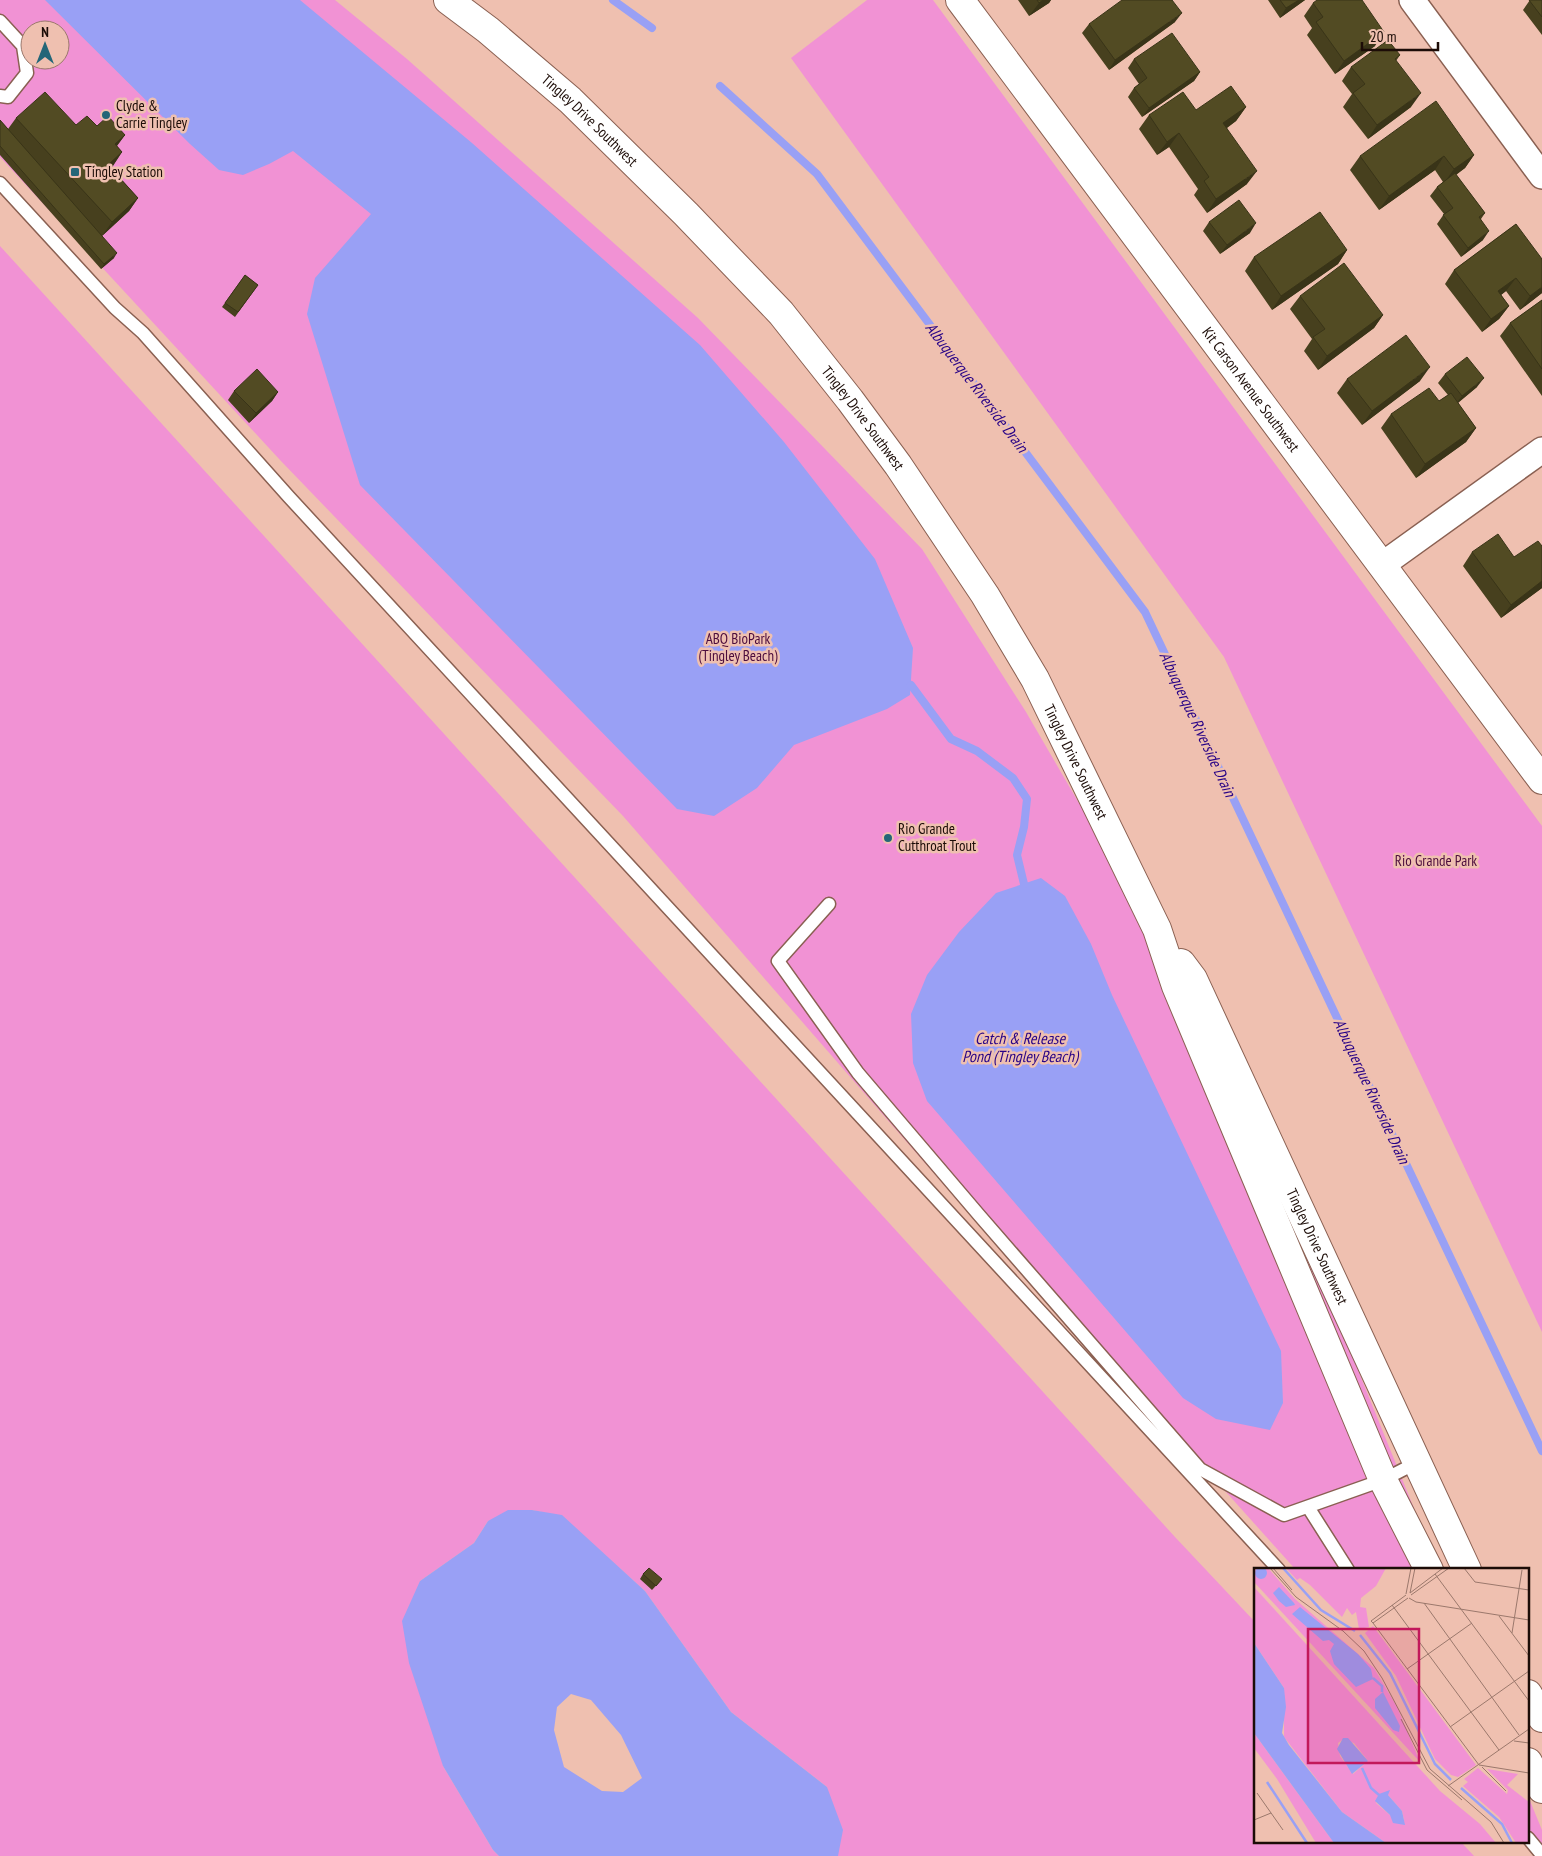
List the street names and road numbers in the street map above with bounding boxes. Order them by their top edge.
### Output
street label: Tingley Drive Southwest [538,70,642,170]
street label: Kit Carson Avenue Southwest [1198,323,1304,456]
street label: Tingley Drive Southwest [818,362,909,474]
street label: Tingley Drive Southwest [1040,701,1112,822]
street label: Tingley Drive Southwest [1282,1185,1353,1307]

